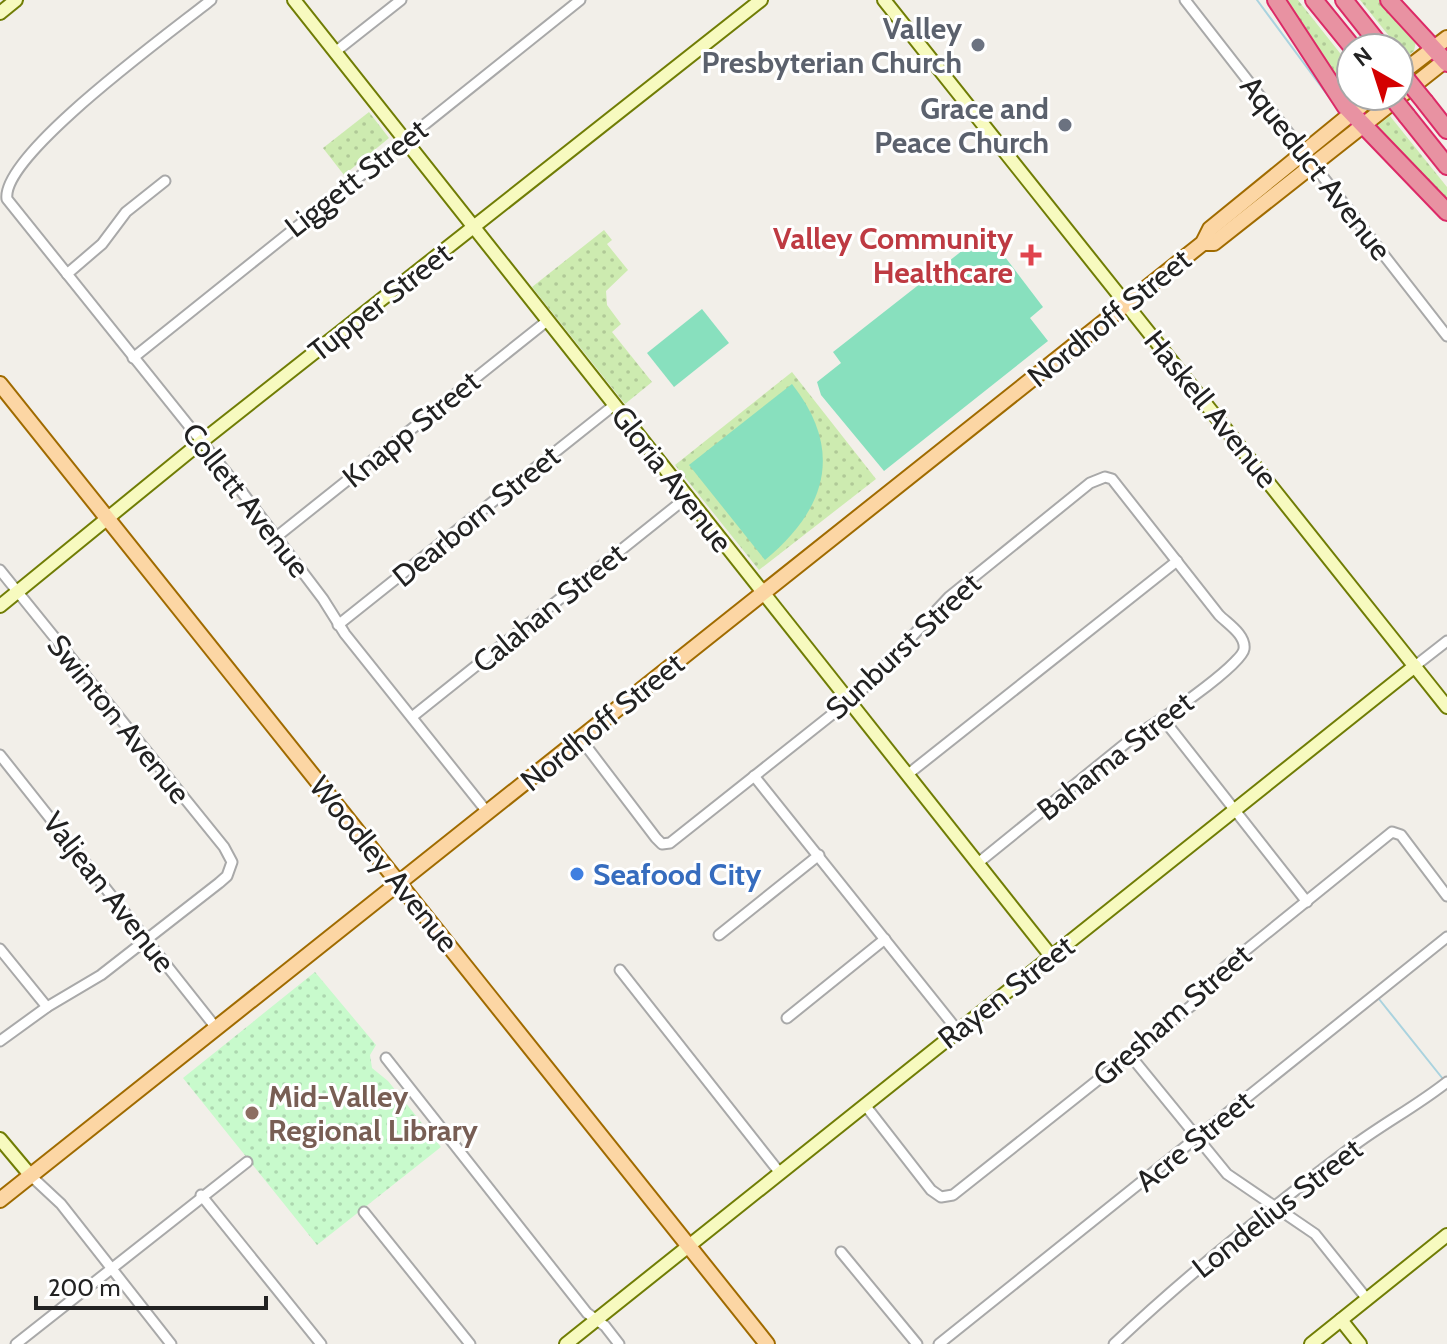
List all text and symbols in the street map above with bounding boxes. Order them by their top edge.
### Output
place label: Valley Presbyterian Church [702,10,963,81]
north arrow [1335,32,1415,112]
marker: Valley Presbyterian Church [969,36,987,54]
text: N [1348,41,1377,72]
street label: Aqueduct Avenue [1232,68,1400,268]
place label: Grace and Peace Church [874,90,1049,161]
street label: Liggett Street [277,111,435,245]
marker: Grace and Peace Church [1056,116,1074,134]
place label: Valley Community Healthcare [773,220,1014,291]
street label: Tupper Street [301,235,459,369]
street label: Nordhoff Street [1020,241,1198,395]
marker: Valley Community Healthcare [1020,244,1042,266]
street label: Haskell Avenue [1136,323,1286,495]
street label: Knapp Street [335,363,487,495]
street label: Gloria Avenue [603,398,741,560]
street label: Collett Avenue [174,415,318,585]
street label: Dearborn Street [385,437,567,595]
street label: Calahan Street [465,535,633,681]
street label: Sunburst Street [818,565,988,727]
street label: Swinton Avenue [40,627,198,811]
street label: Nordhoff Street [513,645,691,799]
street label: Bahama Street [1030,684,1200,828]
street label: Woodley Avenue [302,768,466,960]
street label: Valjean Avenue [35,804,183,980]
place label: Seafood City [593,856,762,893]
marker: Seafood City [568,865,586,883]
street label: Rayen Street [931,927,1081,1057]
street label: Gresham Street [1085,936,1259,1094]
place label: Mid-Valley Regional Library [268,1078,479,1149]
street label: Acre Street [1128,1083,1260,1199]
marker: Mid-Valley Regional Library [243,1104,261,1122]
street label: Londelius Street [1185,1130,1369,1286]
scale bar [36,1260,266,1310]
text: 200 m [48,1273,121,1302]

